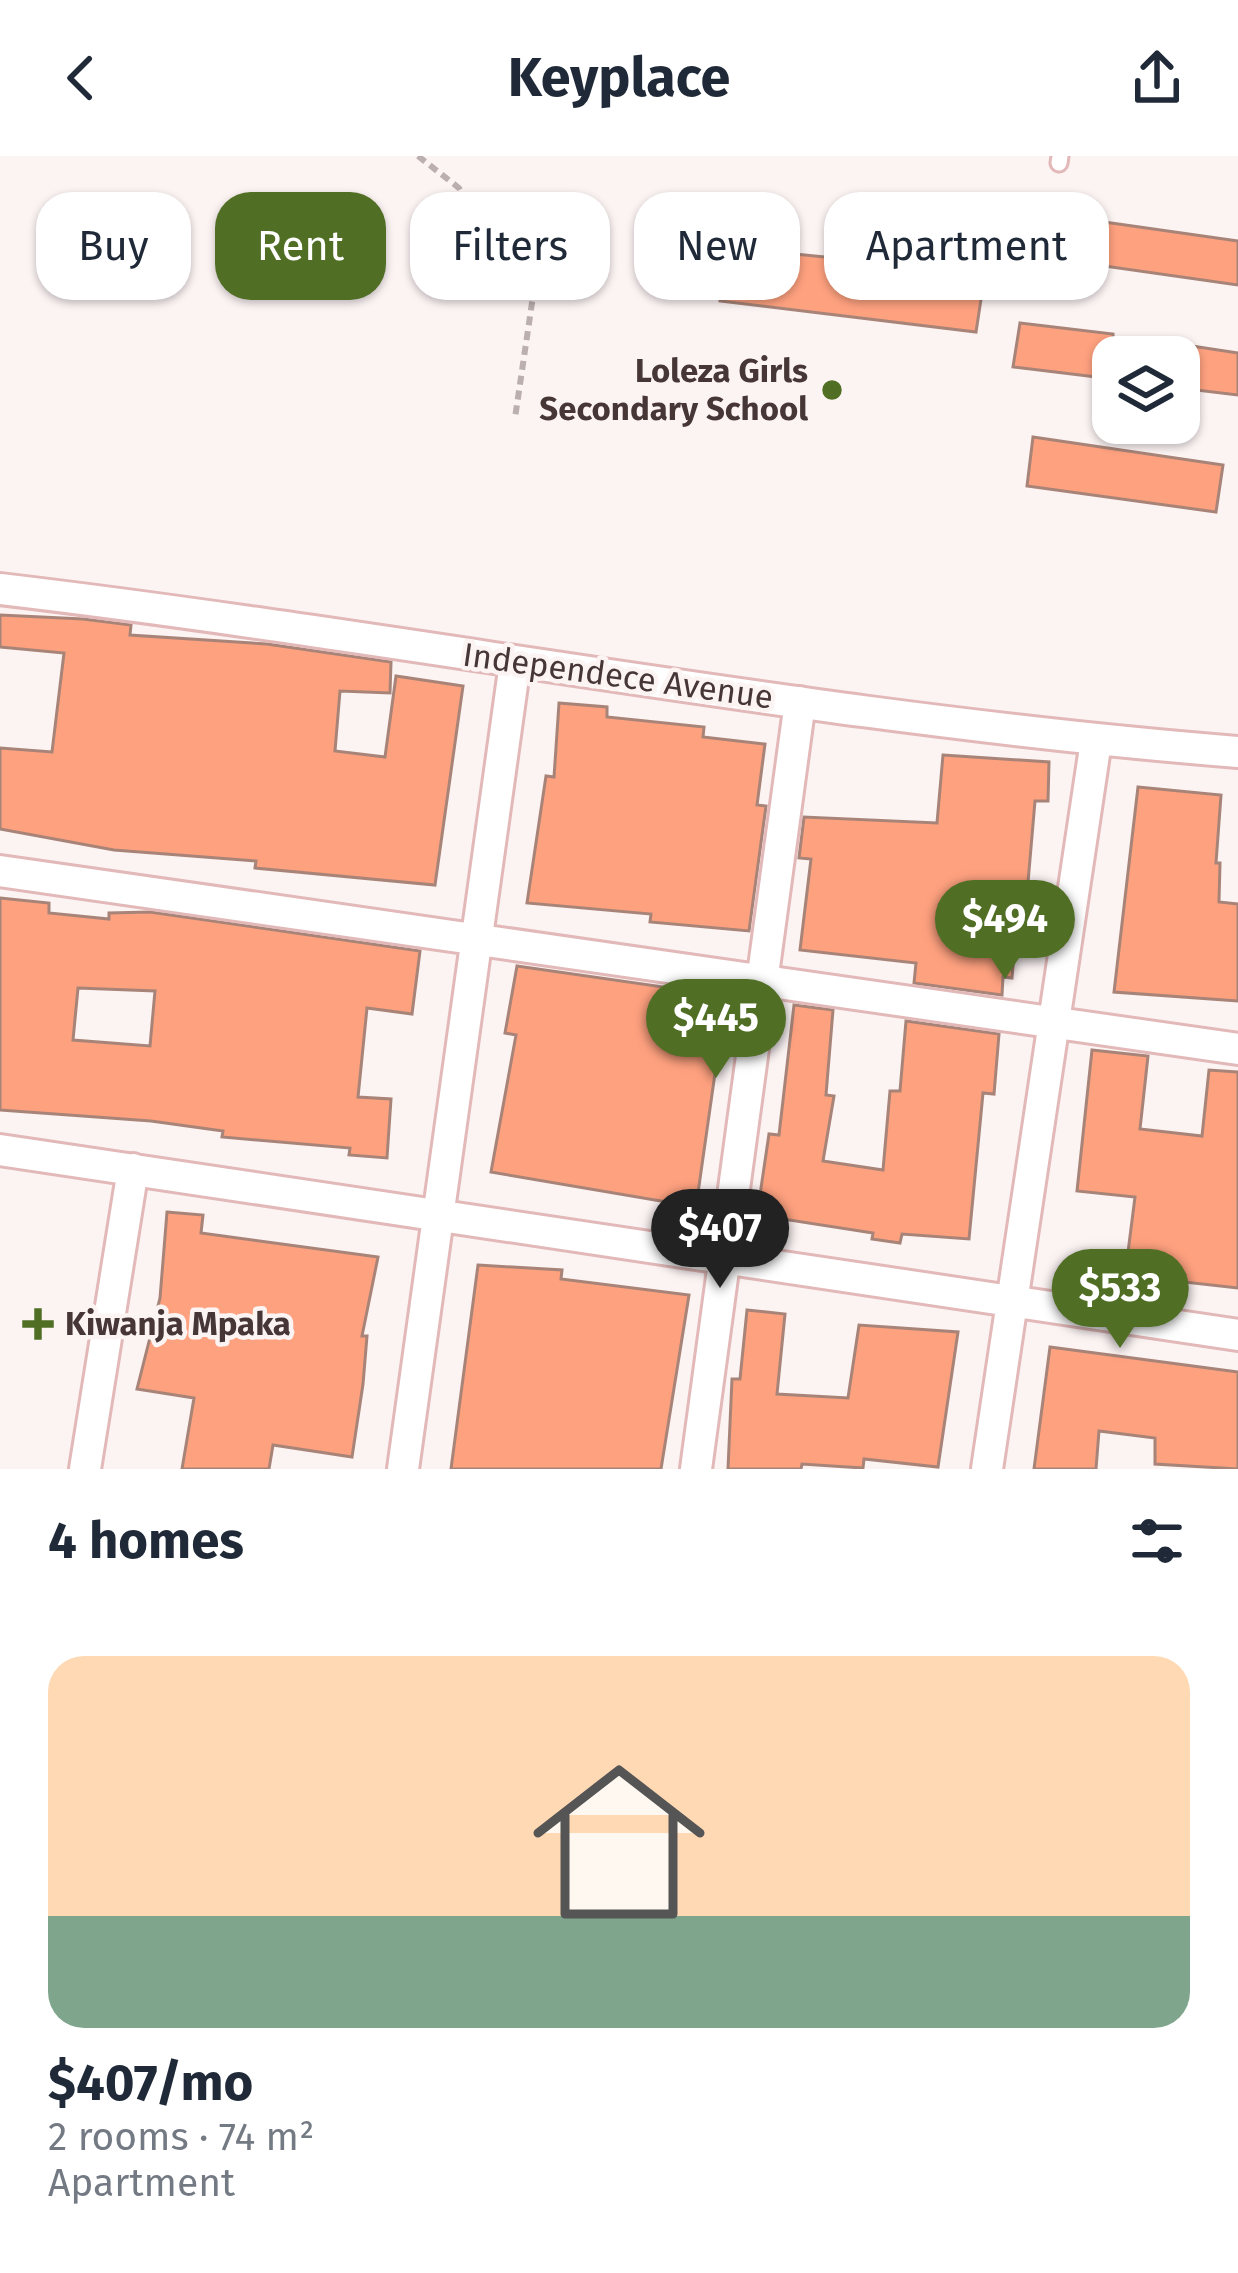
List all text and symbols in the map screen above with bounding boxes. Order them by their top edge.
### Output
icon: back [48,45,114,111]
icon: share [1124,45,1190,111]
text: Keyplace [508,46,730,110]
chip: Buy [36,192,191,300]
chip: Rent [215,192,386,300]
chip: Filters [410,192,610,300]
chip: New [634,192,800,300]
chip: Apartment [824,192,1109,300]
map controls [1092,336,1200,444]
button: layers [1092,336,1200,444]
place label: Loleza Girls Secondary School [539,351,808,429]
marker: Loleza Girls Secondary School [819,377,845,403]
street label: Independece Avenue [460,634,776,718]
pin: $494 [934,880,1076,982]
text: $494 [962,896,1048,942]
pin: $445 [645,979,787,1081]
text: $445 [673,995,759,1041]
pin: $407 [649,1189,791,1291]
text: $407 [678,1205,762,1251]
pin: $533 [1049,1249,1191,1351]
text: $533 [1079,1265,1161,1311]
place label: Kiwanja Mpaka [65,1304,291,1344]
marker: Kiwanja Mpaka [22,1308,54,1340]
icon: filters [1124,1508,1190,1574]
text: 4 homes [48,1510,244,1572]
icon: home [511,1734,727,1950]
text: $407/mo [48,2052,253,2114]
text: 2 rooms · 74 m² [48,2114,314,2160]
text: Apartment [48,2160,235,2206]

